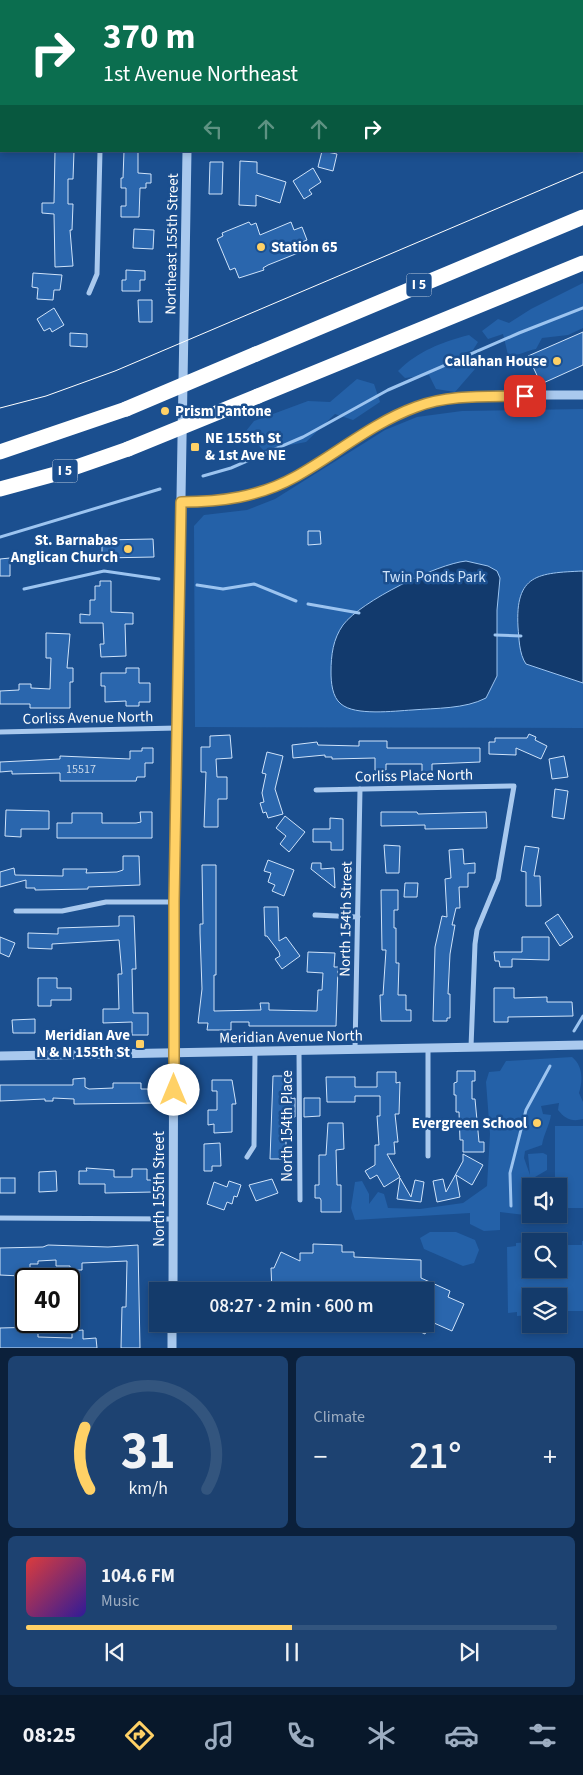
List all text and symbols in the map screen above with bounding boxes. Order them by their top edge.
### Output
text: 370 m [103,12,195,62]
icon: right [20,20,85,85]
text: 1st Avenue Northeast [103,58,298,90]
icon: left [199,115,227,143]
icon: ahead [252,115,280,143]
icon: ahead [305,115,333,143]
icon: right [358,115,386,143]
street label: Northeast 155th Street [160,173,184,315]
place label: Station 65 [271,237,338,258]
marker: Station 65 [255,241,267,253]
road number: I 5 [406,274,432,296]
place label: Callahan House [444,351,547,372]
marker: Callahan House [551,355,563,367]
pin [504,375,546,417]
icon: arrive [511,382,539,410]
place label: Prism Pantone [175,401,272,422]
marker: Prism Pantone [159,405,171,417]
place label: NE 155th St & 1st Ave NE [205,428,286,466]
marker: NE 155th St & 1st Ave NE [189,441,201,453]
road number: I 5 [52,460,78,482]
place label: St. Barnabas Anglican Church [10,530,118,568]
marker: St. Barnabas Anglican Church [122,543,134,555]
park label: Twin Ponds Park [382,567,486,588]
street label: Corliss Avenue North [23,706,153,730]
house number: 15517 [66,761,96,778]
street label: Corliss Place North [355,764,473,788]
street label: North 154th Street [334,861,358,977]
place label: Meridian Ave N & N 155th St [36,1025,130,1063]
street label: Meridian Avenue North [219,1025,363,1049]
marker: Meridian Ave N & N 155th St [134,1038,146,1050]
position arrow [147,1063,199,1115]
street label: North 154th Place [277,1070,298,1182]
place label: Evergreen School [412,1113,528,1134]
marker: Evergreen School [531,1117,543,1129]
street label: North 155th Street [149,1131,170,1247]
map controls [522,1178,567,1333]
button: sound [522,1178,567,1223]
button: search [522,1233,567,1278]
speed limit sign: 40 [15,1268,80,1333]
button: layers [522,1288,567,1333]
text: 08:27 · 2 min · 600 m [209,1293,374,1320]
text: Climate [314,1406,365,1428]
text: 31 [120,1415,175,1489]
text: 21° [409,1429,461,1483]
text: − [314,1437,327,1477]
text: + [543,1437,557,1477]
text: km/h [128,1476,168,1501]
text: 104.6 FM [101,1563,175,1590]
text: Music [101,1590,139,1612]
icon: previous [101,1638,129,1666]
icon: pause [278,1638,306,1666]
icon: next [455,1638,483,1666]
icon: directions [122,1718,157,1753]
icon: music [202,1718,237,1753]
icon: phone [283,1718,318,1753]
icon: climate [364,1718,399,1753]
icon: car [444,1718,479,1753]
icon: filters [525,1718,560,1753]
text: 08:25 [23,1719,76,1751]

